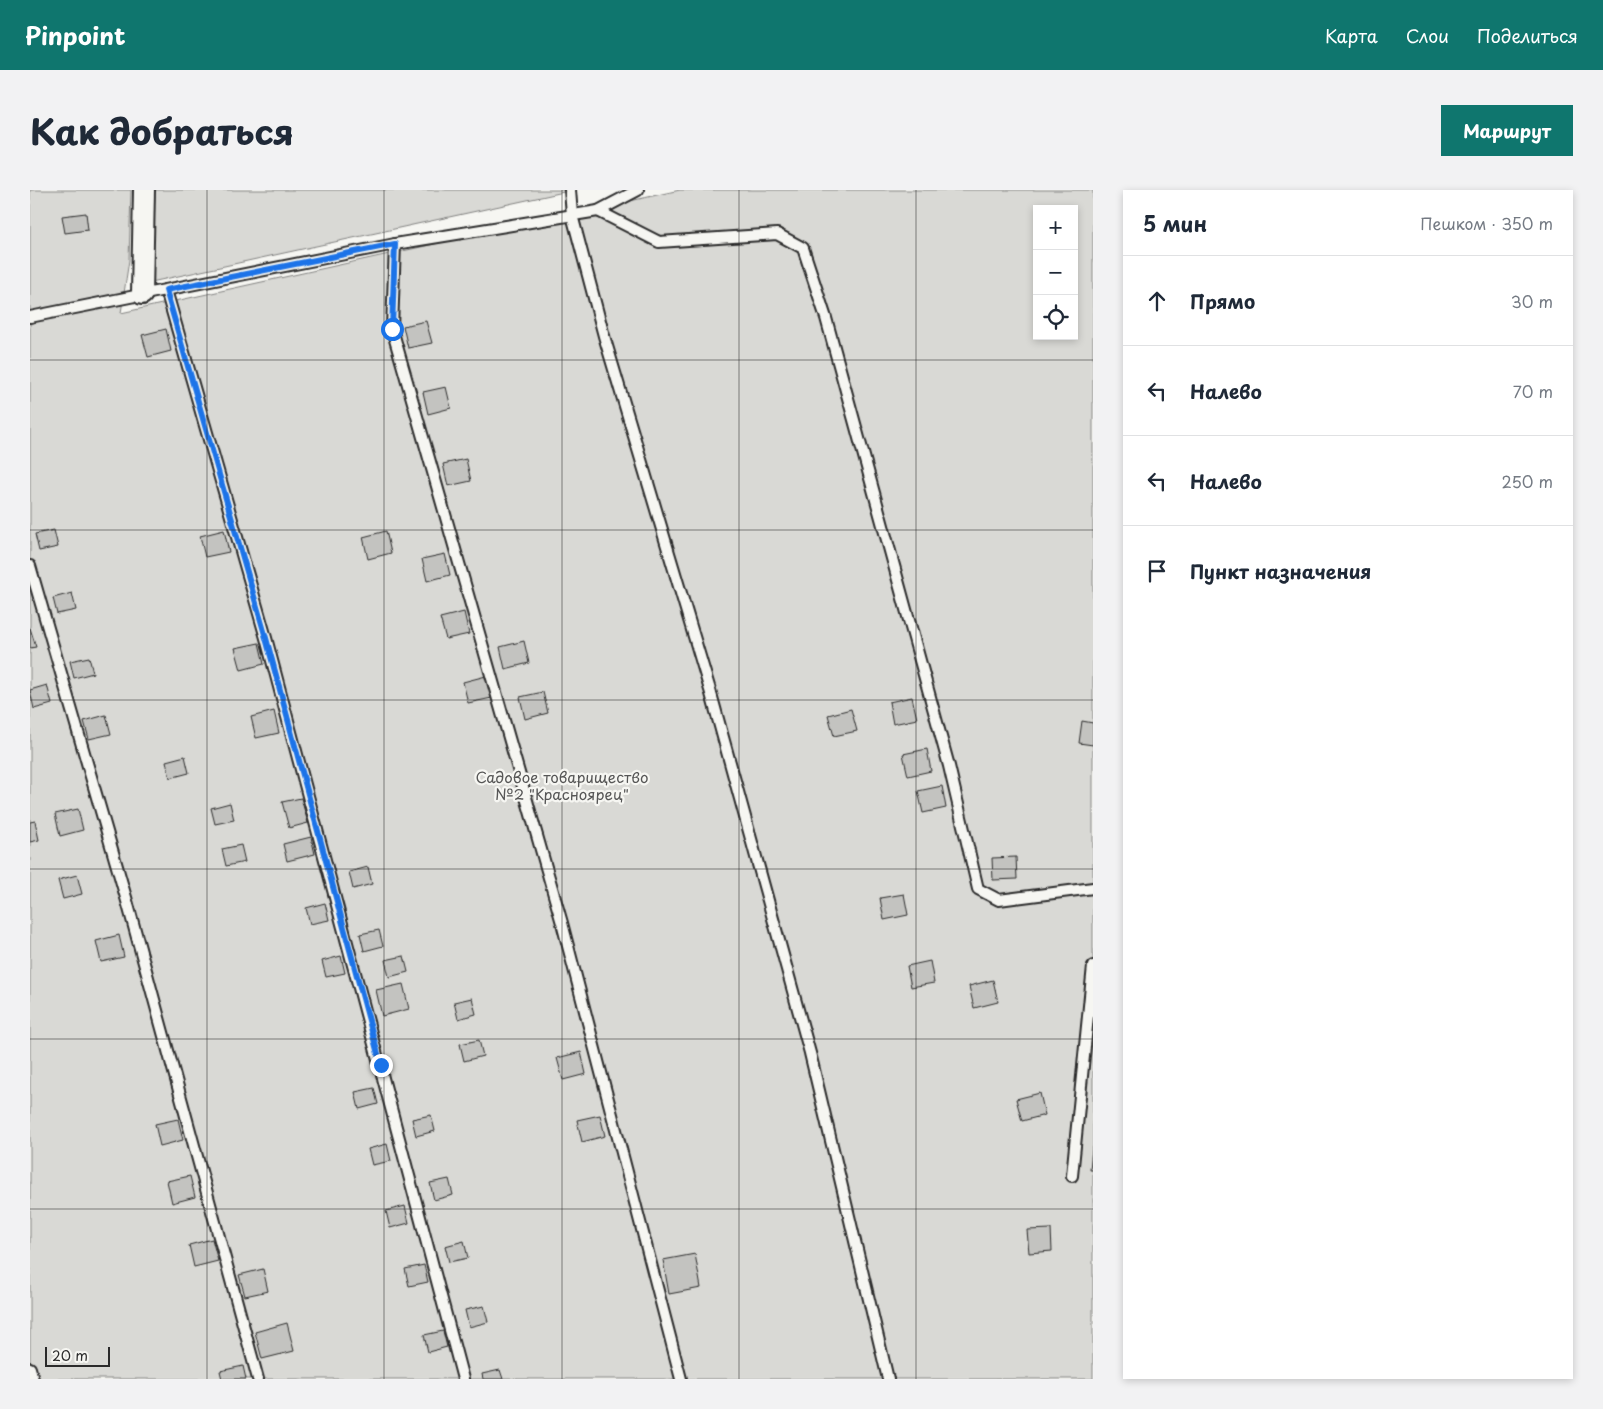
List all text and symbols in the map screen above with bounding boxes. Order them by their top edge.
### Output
text: Pinpoint [25,17,126,53]
text: Карта [1325,22,1378,49]
text: Слои [1406,22,1449,49]
text: Поделиться [1477,22,1578,49]
text: Как добраться [30,104,294,157]
button: Маршрут [1441,105,1573,156]
map controls [1033,205,1078,340]
button: + [1033,205,1078,250]
text: 5 мин [1143,207,1207,239]
text: Пешком · 350 m [1420,211,1553,235]
button: − [1033,250,1078,295]
icon: ahead [1143,287,1171,315]
text: Прямо [1190,287,1255,315]
text: 30 m [1511,289,1553,313]
button: locate [1033,295,1078,340]
route start [381,318,404,341]
icon: left [1143,377,1171,405]
text: Налево [1190,377,1262,405]
text: 70 m [1513,379,1553,403]
icon: left [1143,467,1171,495]
text: Налево [1190,467,1262,495]
text: 250 m [1502,469,1553,493]
icon: arrive [1143,557,1171,585]
text: Пункт назначения [1190,557,1371,585]
park label: Садовое товарищество №2 "Красноярец" [475,765,649,805]
route end [370,1054,393,1077]
scale bar [45,1344,110,1367]
text: 20 m [52,1345,88,1366]

